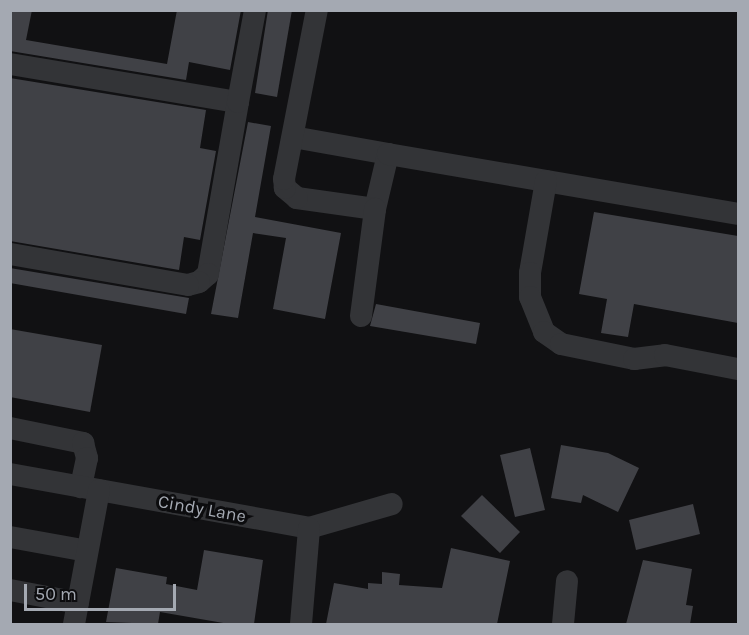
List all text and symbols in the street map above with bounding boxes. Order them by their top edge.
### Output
street label: Cindy Lane [156,491,248,527]
scale bar [27,572,178,610]
text: 50 m [35,583,77,605]

